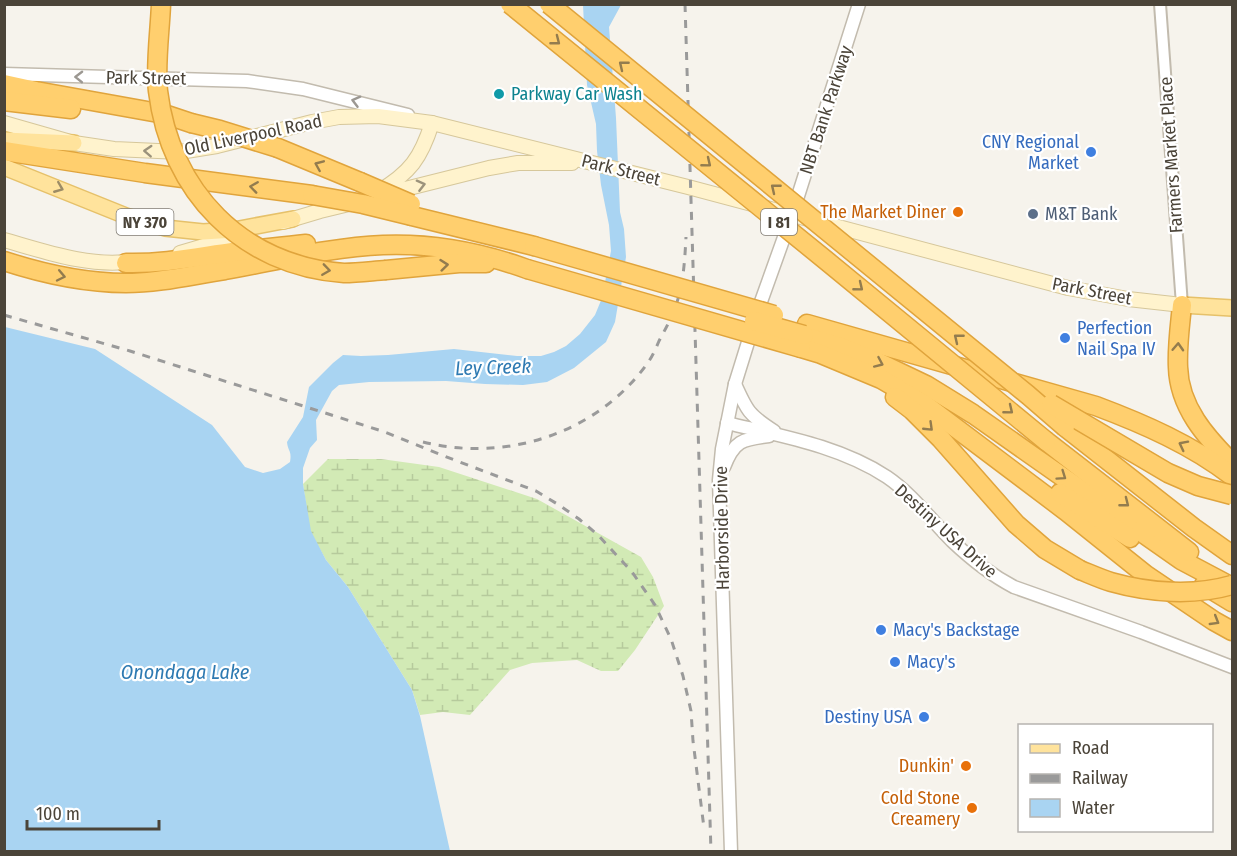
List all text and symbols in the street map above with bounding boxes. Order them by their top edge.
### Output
one-way arrow [549,33,560,44]
street label: NBT Bank Parkway [795,43,857,177]
one-way arrow [619,62,630,73]
street label: Park Street [106,66,187,90]
one-way arrow [74,70,83,83]
street label: Farmers Market Place [1155,76,1187,234]
place label: Parkway Car Wash [511,83,642,105]
marker: Parkway Car Wash [492,87,506,101]
one-way arrow [351,96,361,109]
street label: Old Liverpool Road [182,110,324,160]
place label: CNY Regional Market [982,131,1079,174]
one-way arrow [143,144,152,157]
marker: CNY Regional Market [1084,145,1098,159]
street label: Park Street [579,150,663,190]
one-way arrow [700,156,711,167]
one-way arrow [315,160,326,172]
one-way arrow [416,180,426,193]
one-way arrow [53,181,64,193]
one-way arrow [250,182,259,194]
one-way arrow [771,184,782,195]
place label: The Market Diner [820,201,947,223]
place label: M&T Bank [1045,203,1118,225]
marker: The Market Diner [951,205,965,219]
marker: M&T Bank [1026,207,1040,221]
road number: NY 370 [116,209,174,235]
road number: I 81 [761,209,797,235]
one-way arrow [439,259,448,272]
one-way arrow [322,263,331,275]
one-way arrow [56,269,66,282]
street label: Park Street [1050,273,1134,309]
one-way arrow [852,279,863,290]
place label: Perfection Nail Spa IV [1077,317,1156,360]
marker: Perfection Nail Spa IV [1058,331,1072,345]
one-way arrow [954,335,965,346]
one-way arrow [1172,343,1185,352]
water label: Ley Creek [455,354,532,380]
one-way arrow [872,356,883,368]
one-way arrow [1002,403,1013,414]
one-way arrow [922,420,932,431]
one-way arrow [1179,440,1190,452]
street label: Harborside Drive [710,466,734,590]
one-way arrow [1055,469,1066,480]
street label: Destiny USA Drive [890,479,1002,583]
one-way arrow [1119,495,1130,506]
one-way arrow [1209,614,1219,625]
place label: Macy's Backstage [893,619,1020,641]
marker: Macy's Backstage [874,623,888,637]
place label: Macy's [907,651,956,673]
marker: Macy's [888,655,902,669]
water label: Onondaga Lake [121,660,250,684]
place label: Destiny USA [824,706,913,728]
marker: Destiny USA [917,710,931,724]
legend [1018,724,1213,832]
text: Road [1072,737,1109,759]
place label: Dunkin' [899,755,954,777]
marker: Dunkin' [959,759,973,773]
text: Railway [1072,767,1128,789]
place label: Cold Stone Creamery [881,787,960,830]
scale bar [27,793,159,831]
text: Water [1072,797,1115,819]
marker: Cold Stone Creamery [965,801,979,815]
text: 100 m [36,803,80,825]

